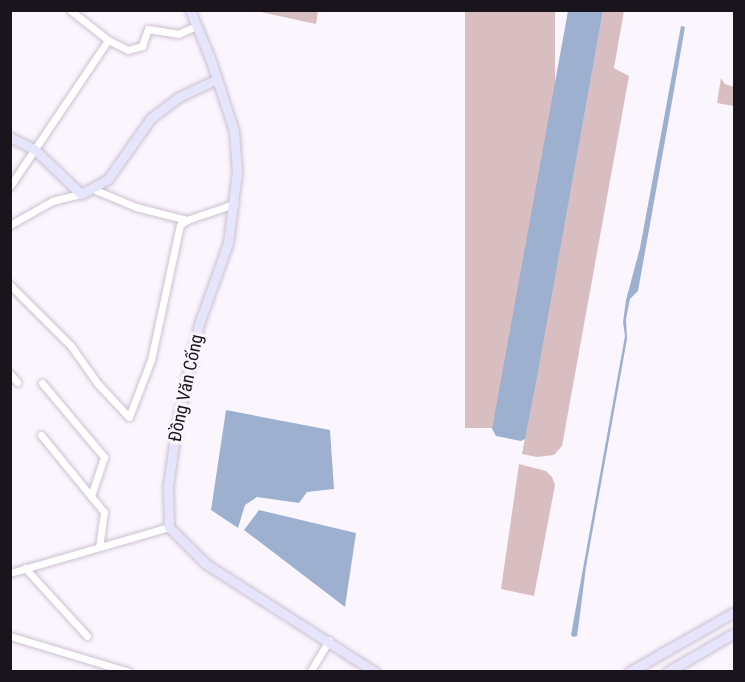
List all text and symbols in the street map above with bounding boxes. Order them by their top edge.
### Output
street label: Đồng Văn Cống [164,332,208,444]

